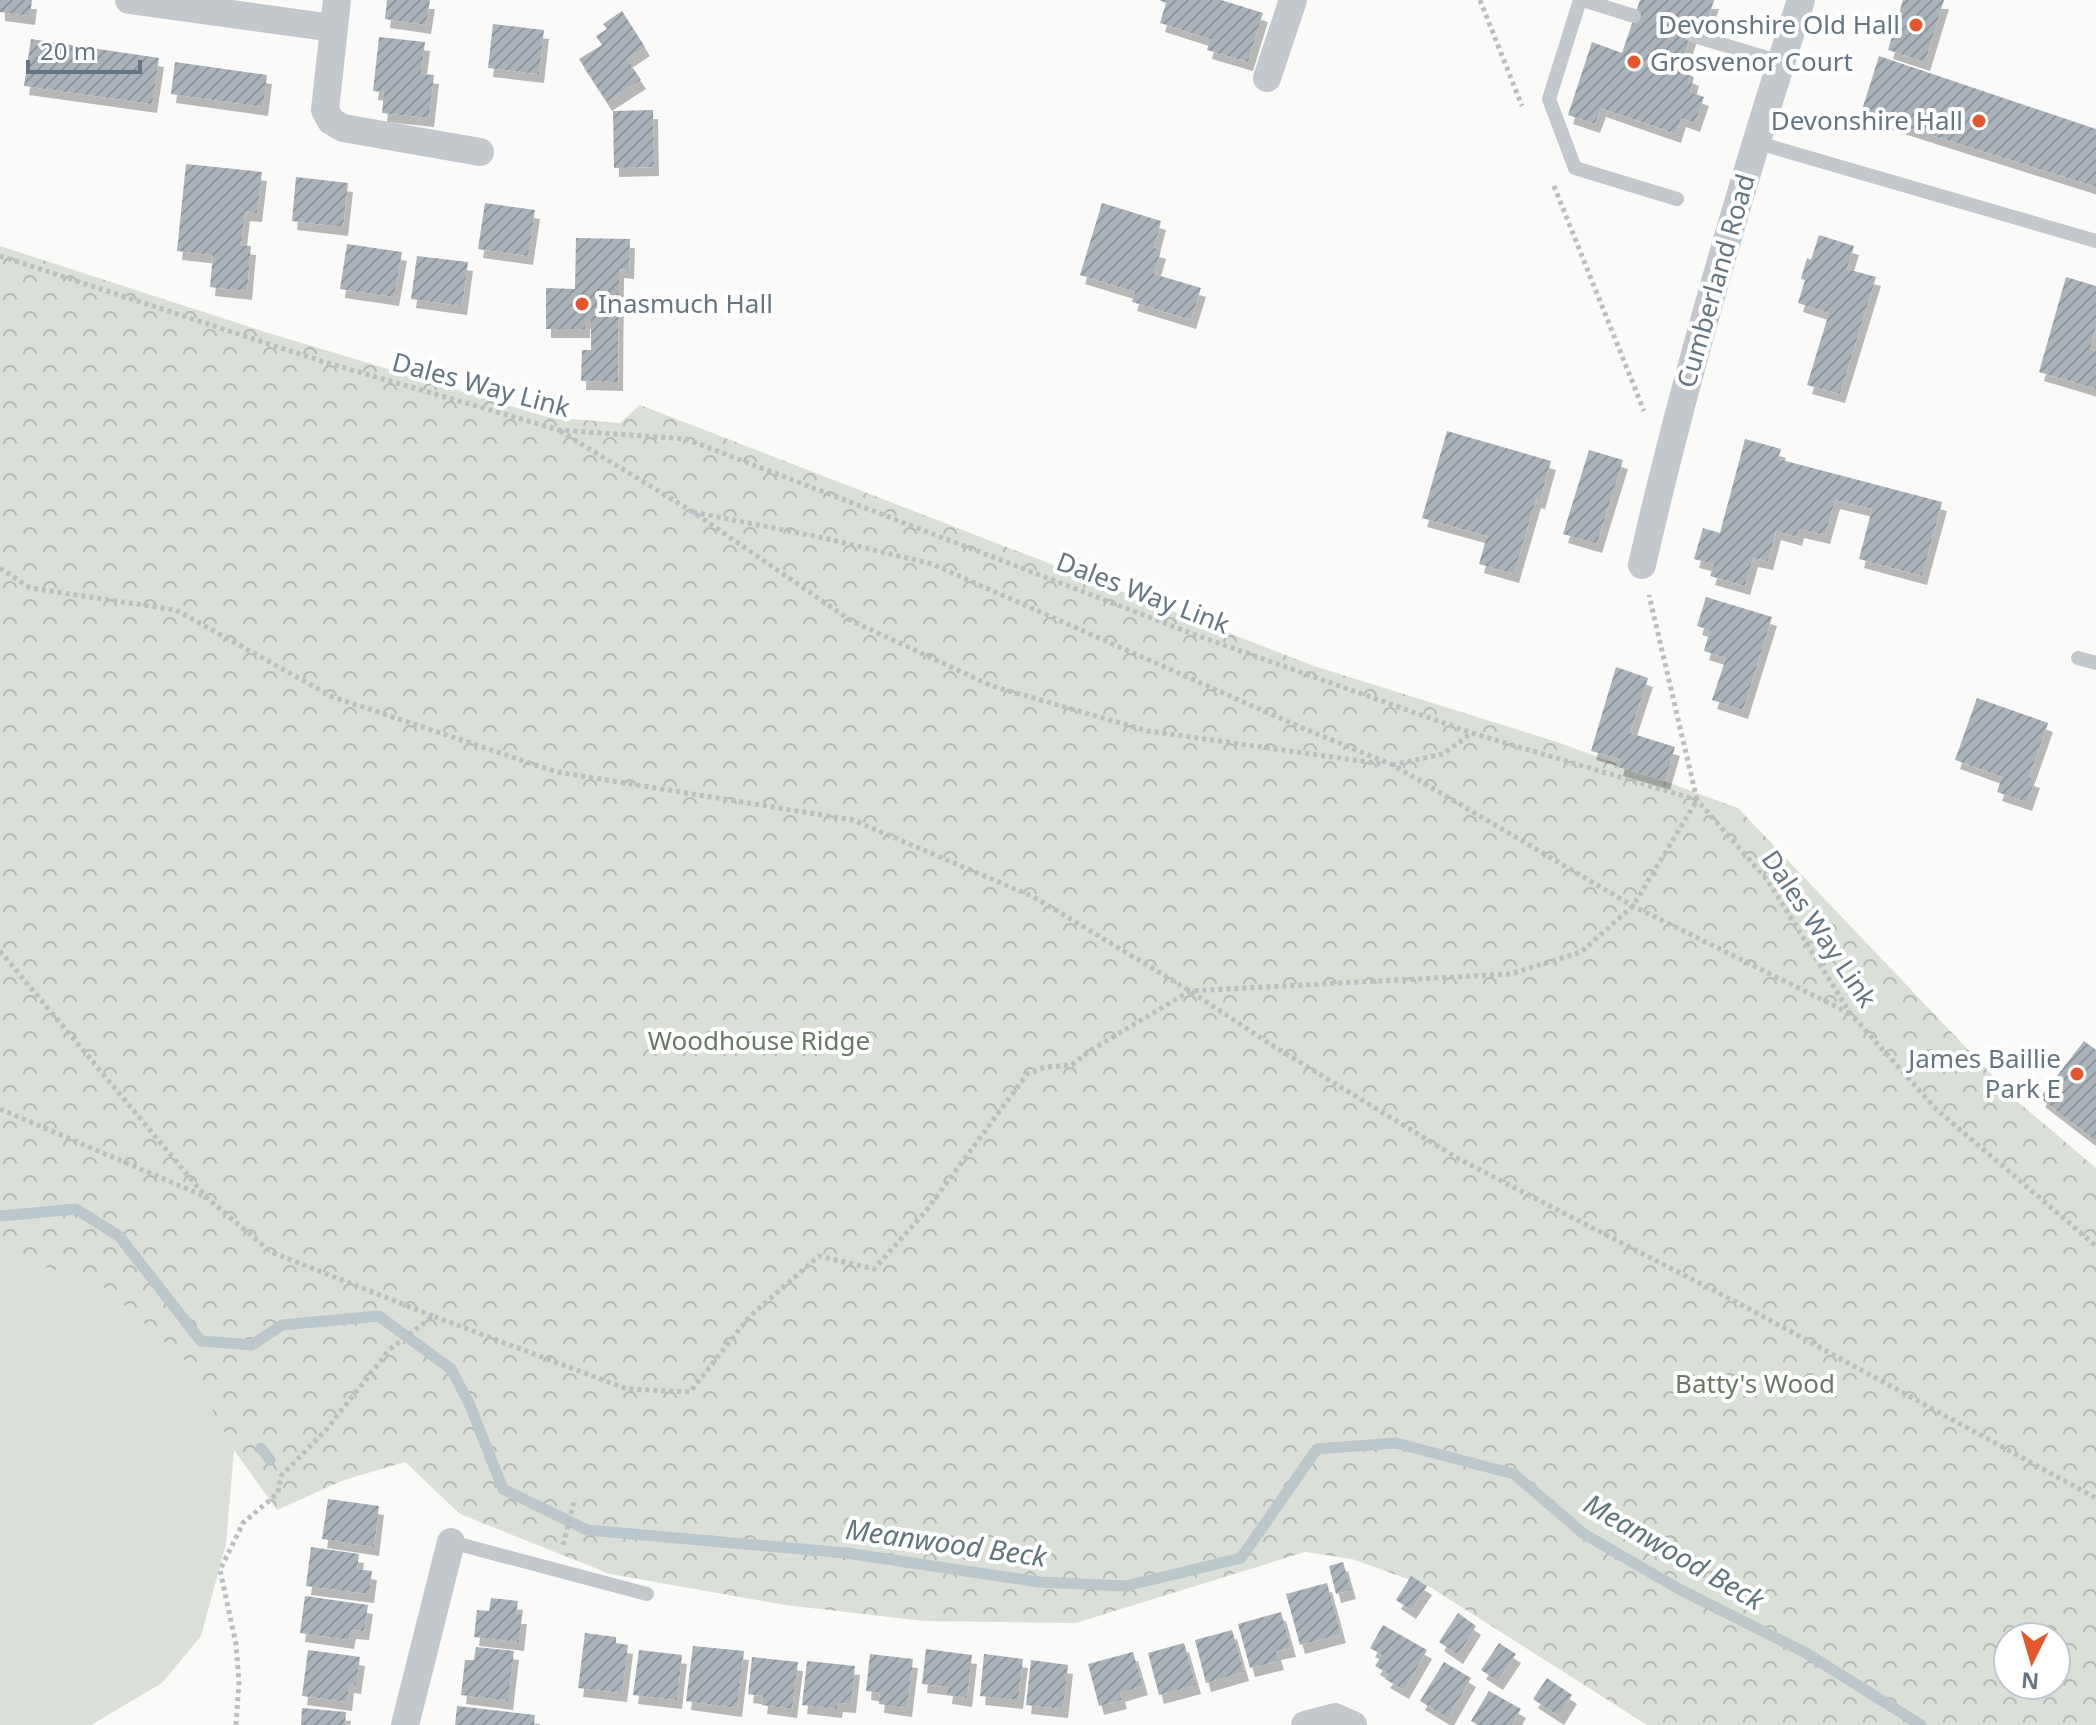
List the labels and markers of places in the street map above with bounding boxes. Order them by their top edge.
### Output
place label: Devonshire Old Hall [1658,6,1900,42]
marker: Devonshire Old Hall [1907,16,1925,34]
place label: Grosvenor Court [1650,43,1853,79]
marker: Grosvenor Court [1625,53,1643,71]
place label: Devonshire Hall [1771,102,1963,138]
marker: Devonshire Hall [1970,112,1988,130]
place label: Inasmuch Hall [598,285,773,321]
marker: Inasmuch Hall [573,295,591,313]
place label: James Baillie Park E [1905,1040,2061,1106]
marker: James Baillie Park E [2068,1065,2086,1083]

